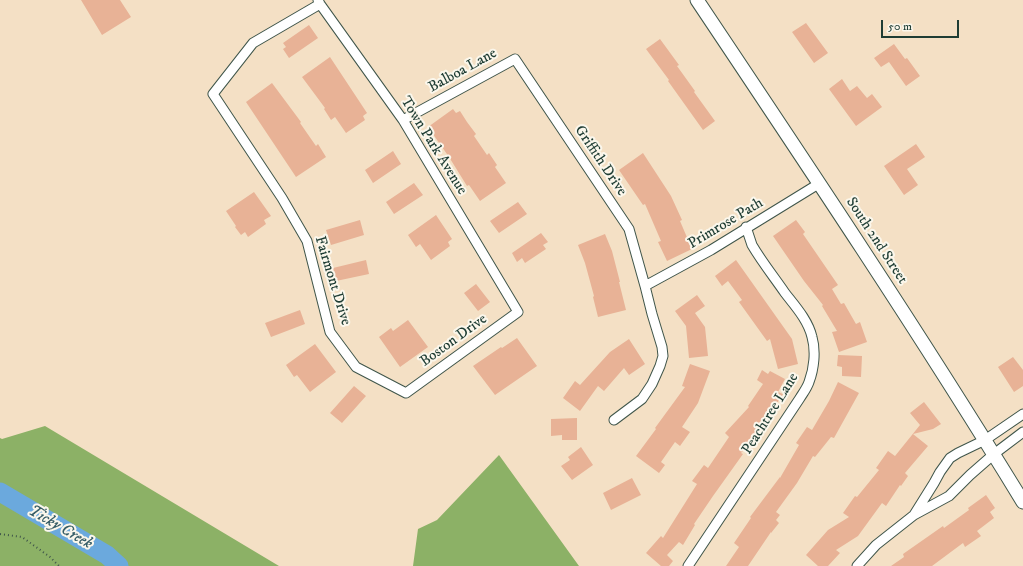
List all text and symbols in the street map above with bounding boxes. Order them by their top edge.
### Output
scale bar [883,12,961,38]
text: 50 m [888,19,912,34]
street label: Balboa Lane [426,45,500,97]
street label: Town Park Avenue [396,94,470,198]
street label: Griffith Drive [570,122,630,200]
street label: South 2nd Street [841,194,911,288]
street label: Primrose Path [685,195,767,253]
street label: Fairmont Drive [310,234,354,328]
street label: Boston Drive [417,311,491,371]
street label: Peachtree Lane [739,370,803,458]
water label: Ticky Creek [25,502,95,554]

